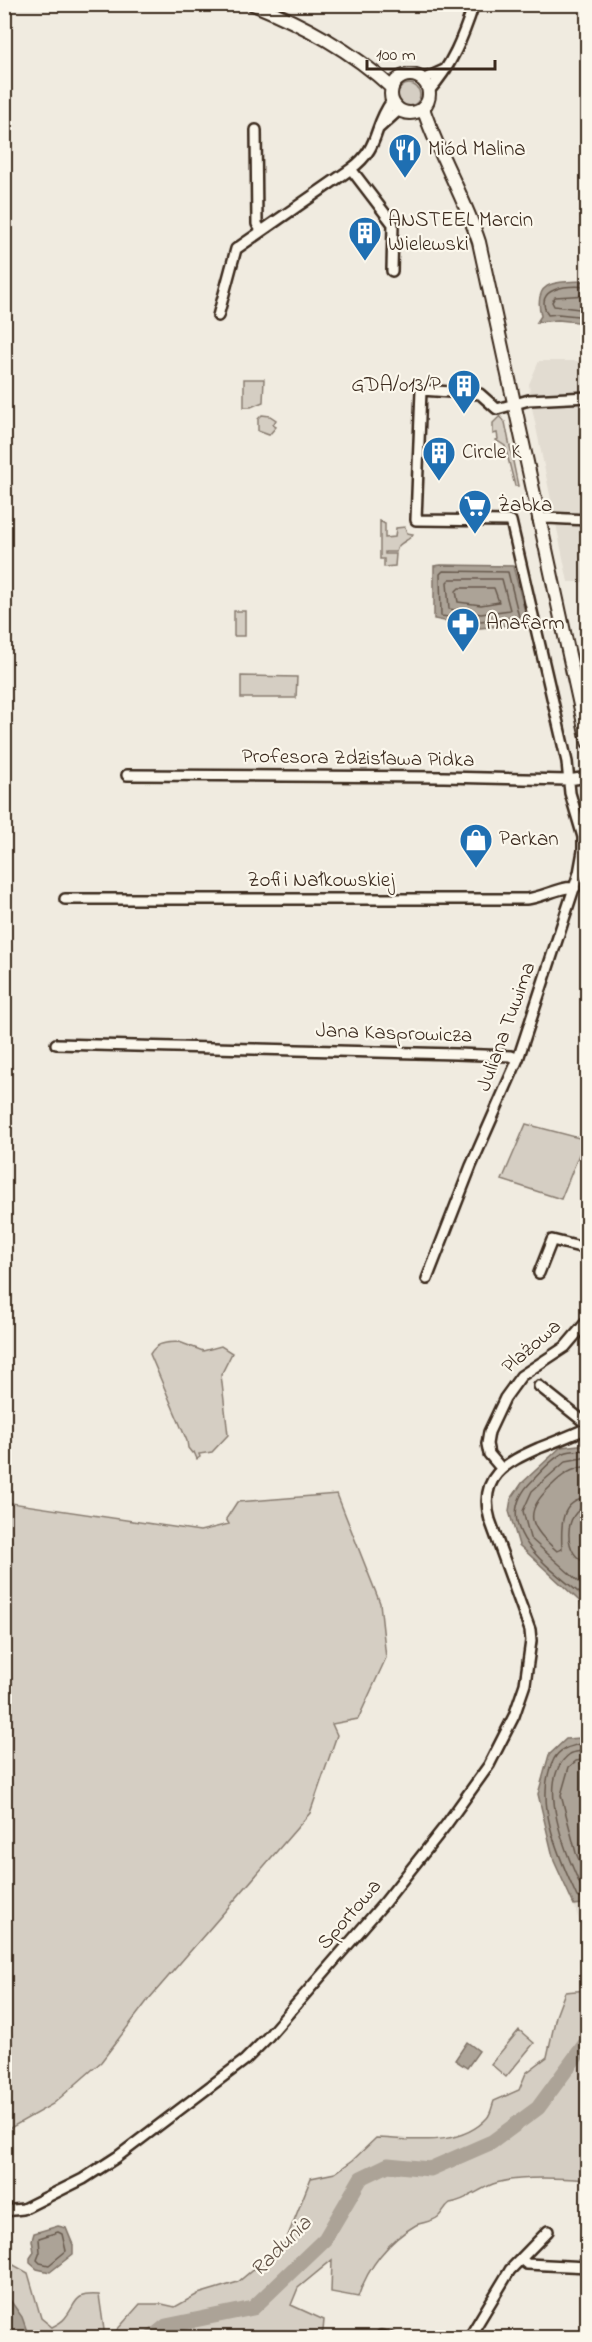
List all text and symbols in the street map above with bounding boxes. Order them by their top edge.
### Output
scale bar [367,33,494,71]
text: 100 m [376,43,416,69]
restaurant icon: Miód Malina [387,132,423,179]
place label: Miód Malina [428,135,526,165]
place label: ANSTEEL Marcin Wielewski [388,206,533,260]
building icon: ANSTEEL Marcin Wielewski [347,215,383,262]
building icon: GDA/013/P [446,368,482,415]
place label: GDA/013/P [351,371,441,401]
building icon: Circle K [421,435,457,482]
place label: Circle K [462,438,522,468]
supermarket icon: Żabka [457,488,493,535]
place label: Żabka [498,491,552,521]
pharmacy icon: Anafarm [445,606,481,653]
place label: Anafarm [486,609,565,639]
street label: Profesora Zdzisława Pidka [241,742,475,776]
shop icon: Parkan [458,822,494,869]
place label: Parkan [499,825,559,855]
street label: Zofii Nałkowskiej [248,866,395,896]
street label: Juliana Tuwima [470,958,544,1096]
street label: Jana Kasprowicza [315,1016,473,1052]
street label: Plażowa [496,1313,568,1381]
street label: Sportowa [311,1873,389,1957]
water label: Radunia [244,2208,321,2285]

